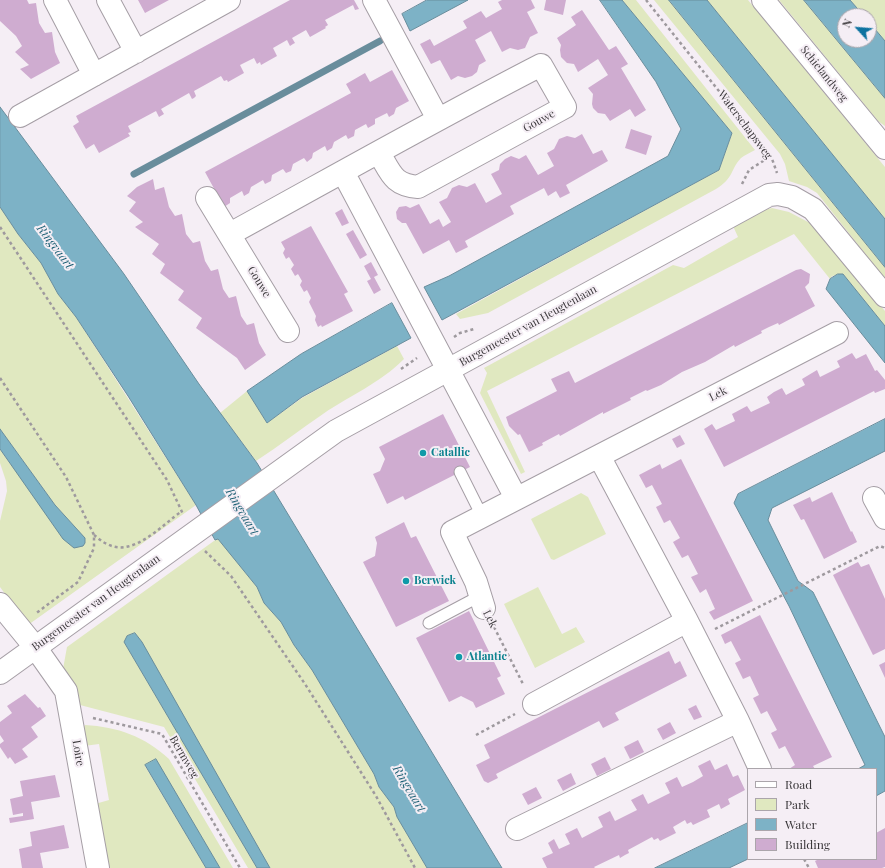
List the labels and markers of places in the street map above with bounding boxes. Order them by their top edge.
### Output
place label: Catallic [431,446,470,460]
marker: Catallic [418,448,428,458]
place label: Berwick [414,574,456,588]
marker: Berwick [401,576,411,586]
place label: Atlantic [467,650,507,664]
marker: Atlantic [454,652,464,662]

